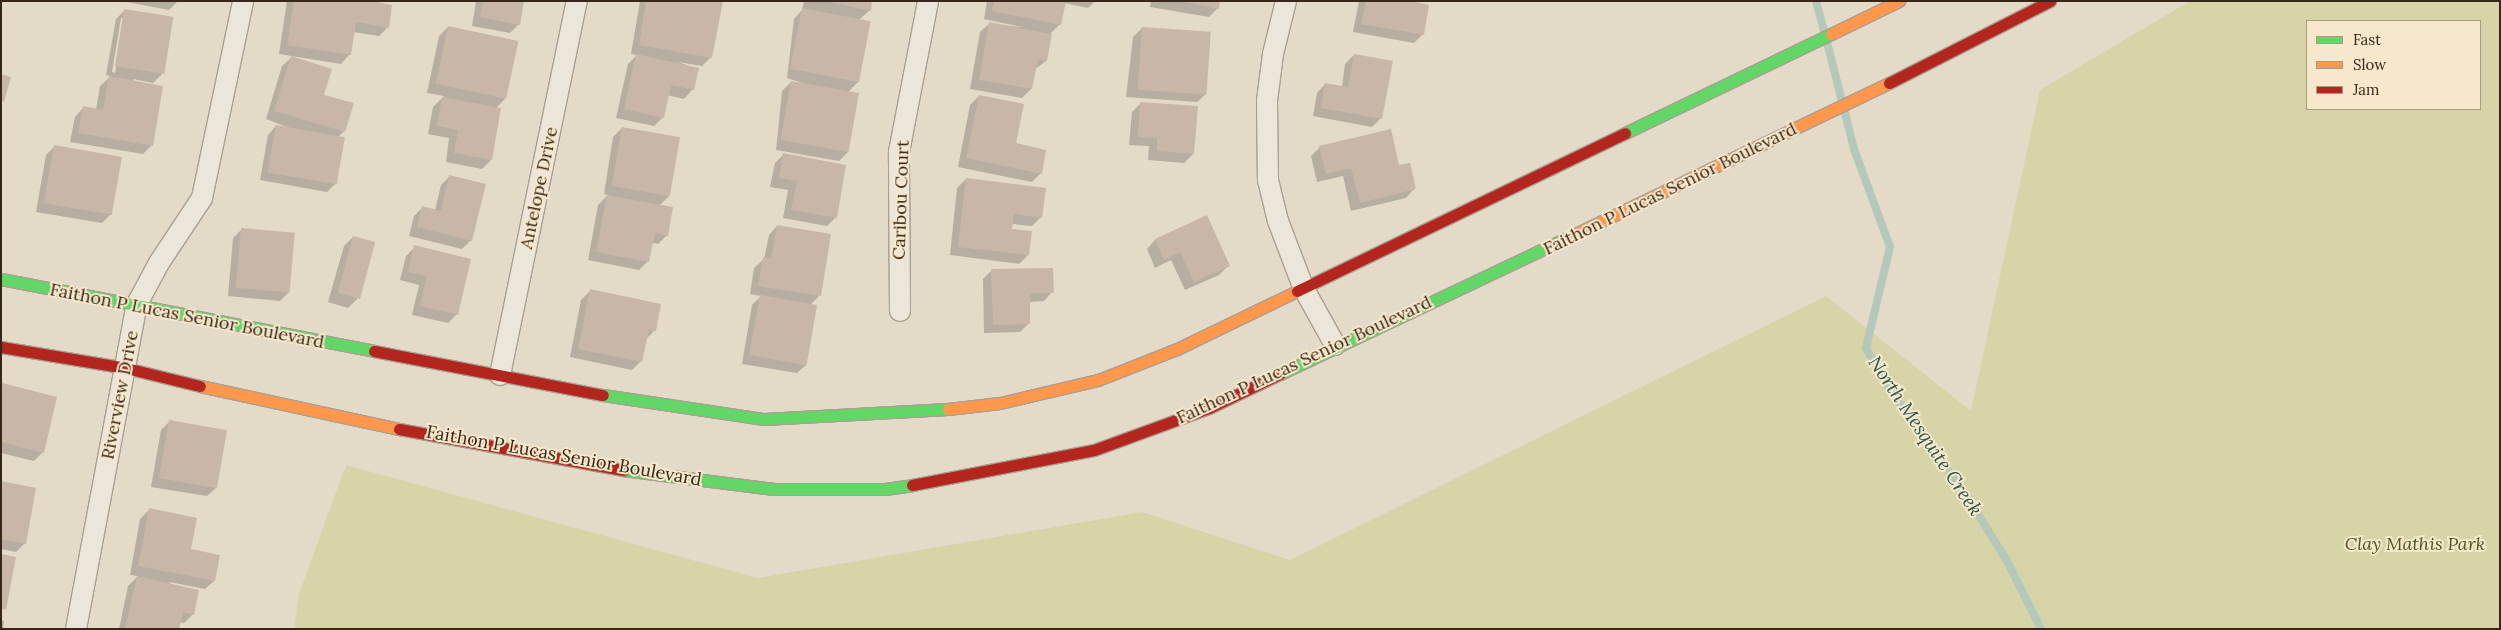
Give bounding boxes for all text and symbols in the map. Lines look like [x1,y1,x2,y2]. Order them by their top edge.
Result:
legend [2306,20,2481,110]
text: Fast [2353,30,2381,49]
text: Slow [2353,55,2386,74]
text: Jam [2353,80,2380,99]
street label: Faithon P Lucas Senior Boulevard [1540,118,1800,260]
street label: Antelope Drive [516,125,562,251]
street label: Caribou Court [888,140,914,260]
street label: Faithon P Lucas Senior Boulevard [48,279,326,353]
street label: Faithon P Lucas Senior Boulevard [1173,291,1435,429]
street label: Riverview Drive [97,329,143,461]
water label: North Mesquite Creek [1863,352,1987,520]
street label: Faithon P Lucas Senior Boulevard [425,421,703,491]
park label: Clay Mathis Park [2345,533,2485,555]

